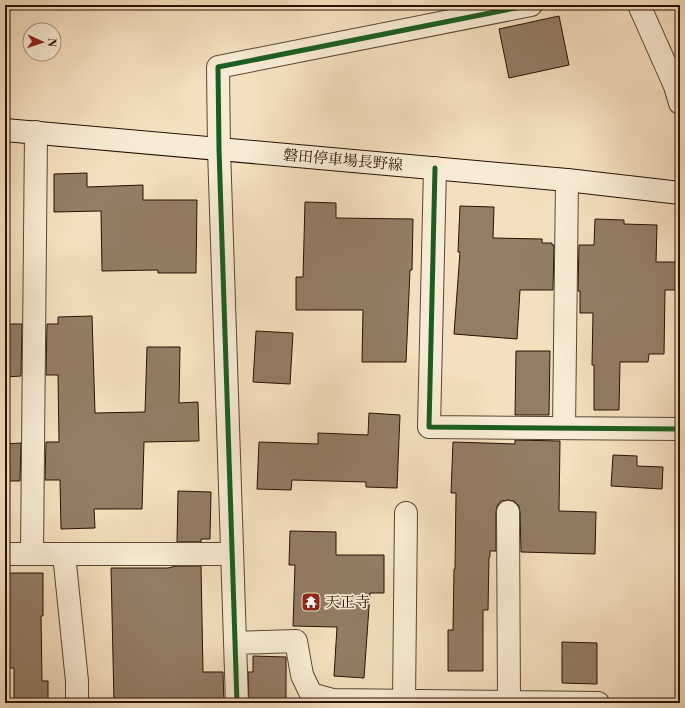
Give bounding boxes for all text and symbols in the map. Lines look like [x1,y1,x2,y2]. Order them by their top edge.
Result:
north arrow [22,22,62,62]
text: N [44,38,58,47]
street label: 磐田停車場長野線 [282,146,404,175]
temple icon: 天正寺 [300,591,322,613]
place label: 天正寺 [325,593,370,612]

